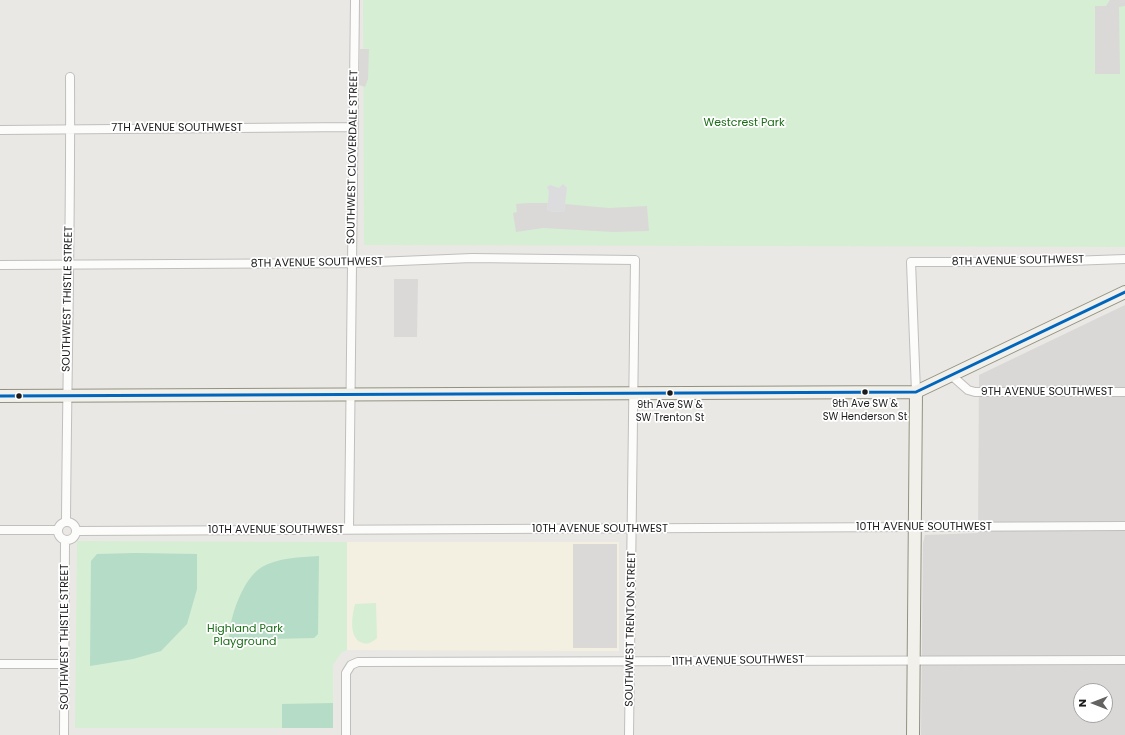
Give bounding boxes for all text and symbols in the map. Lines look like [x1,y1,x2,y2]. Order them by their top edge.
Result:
street label: SOUTHWEST CLOVERDALE STREET [345,70,361,244]
park label: Westcrest Park [703,116,785,130]
street label: 7TH AVENUE SOUTHWEST [111,121,243,135]
street label: SOUTHWEST THISTLE STREET [60,226,76,372]
street label: 8TH AVENUE SOUTHWEST [952,253,1084,269]
street label: 8TH AVENUE SOUTHWEST [251,255,383,271]
street label: 9TH AVENUE SOUTHWEST [981,385,1113,399]
marker: 9th Ave SW & SW Henderson St [860,387,870,397]
marker: 9th Ave SW & SW Trenton St [665,388,675,398]
unlabelled marker [14,391,24,401]
place label: 9th Ave SW & SW Henderson St [823,398,907,422]
place label: 9th Ave SW & SW Trenton St [636,399,704,422]
street label: 10TH AVENUE SOUTHWEST [856,520,992,534]
street label: 10TH AVENUE SOUTHWEST [532,522,668,536]
street label: 10TH AVENUE SOUTHWEST [208,523,344,537]
street label: SOUTHWEST TRENTON STREET [623,551,639,707]
street label: SOUTHWEST THISTLE STREET [58,564,72,710]
park label: Highland Park Playground [207,622,283,648]
street label: 11TH AVENUE SOUTHWEST [672,653,804,669]
north arrow [1073,683,1113,723]
text: N [1074,699,1090,707]

